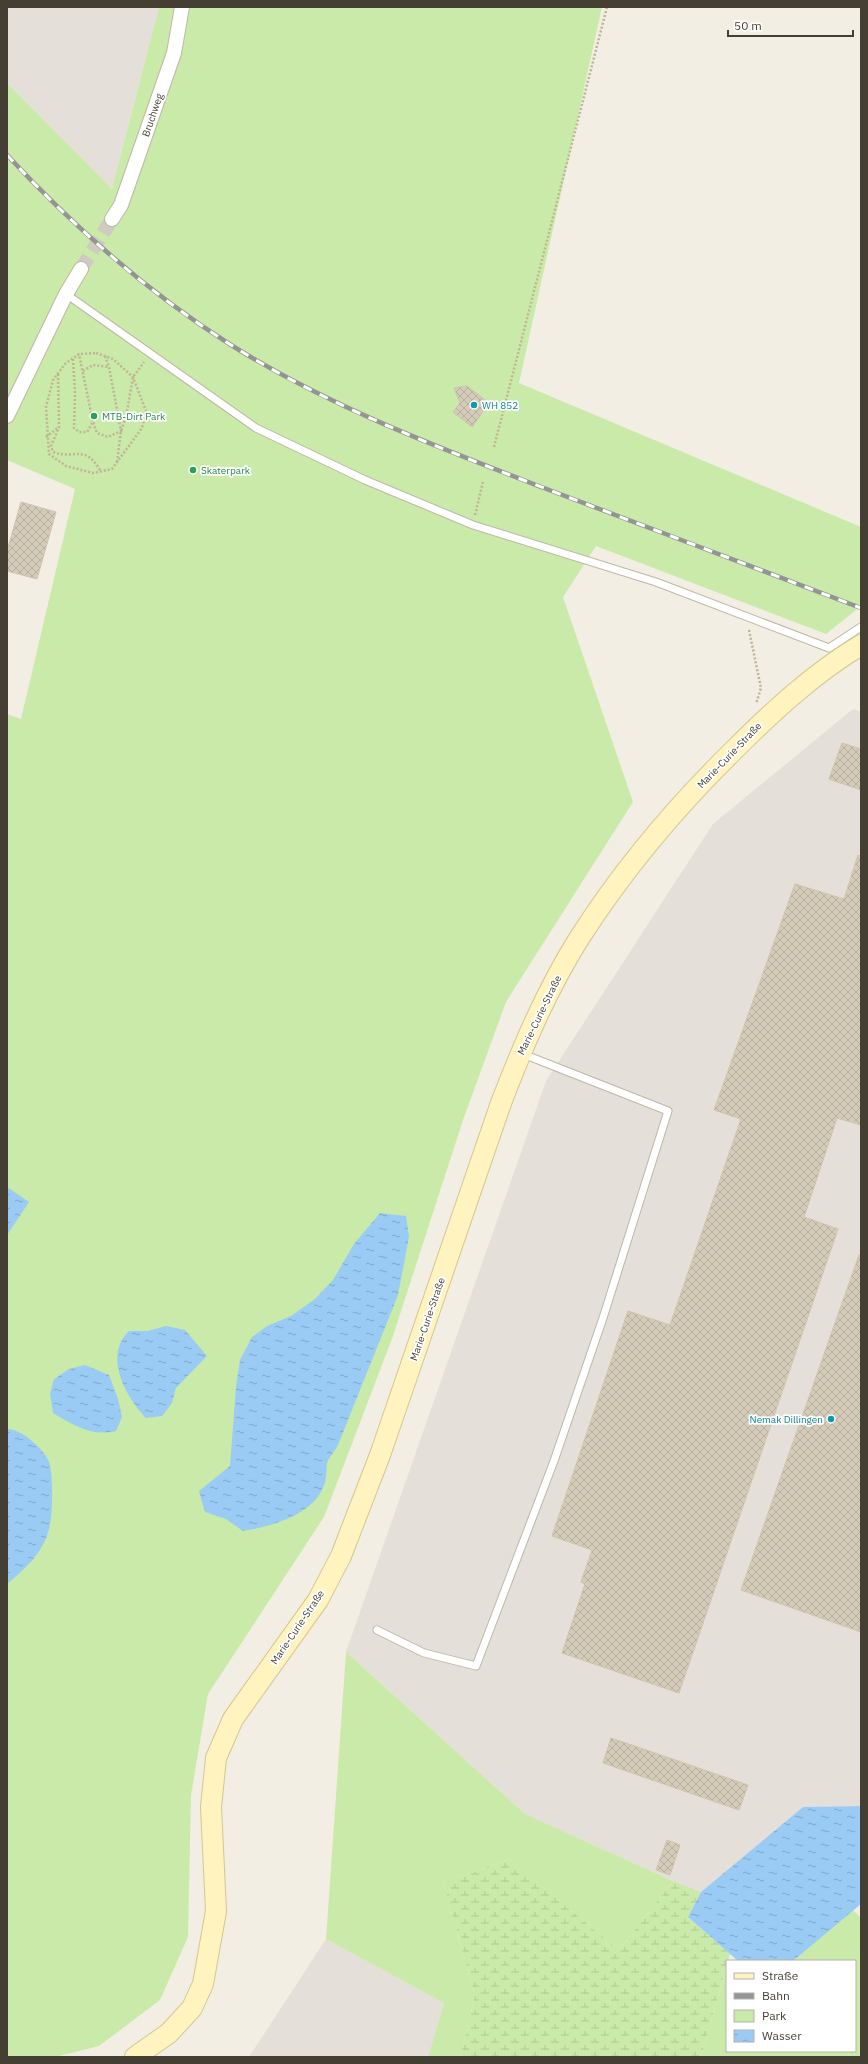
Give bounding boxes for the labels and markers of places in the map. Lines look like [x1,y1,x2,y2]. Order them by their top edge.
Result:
place label: WH 852 [482,399,518,412]
marker: WH 852 [469,400,479,410]
place label: MTB-Dirt Park [102,410,166,423]
marker: MTB-Dirt Park [89,411,99,421]
place label: Skaterpark [201,464,251,477]
marker: Skaterpark [188,465,198,475]
place label: Nemak Dillingen [750,1413,823,1426]
marker: Nemak Dillingen [826,1414,836,1424]

